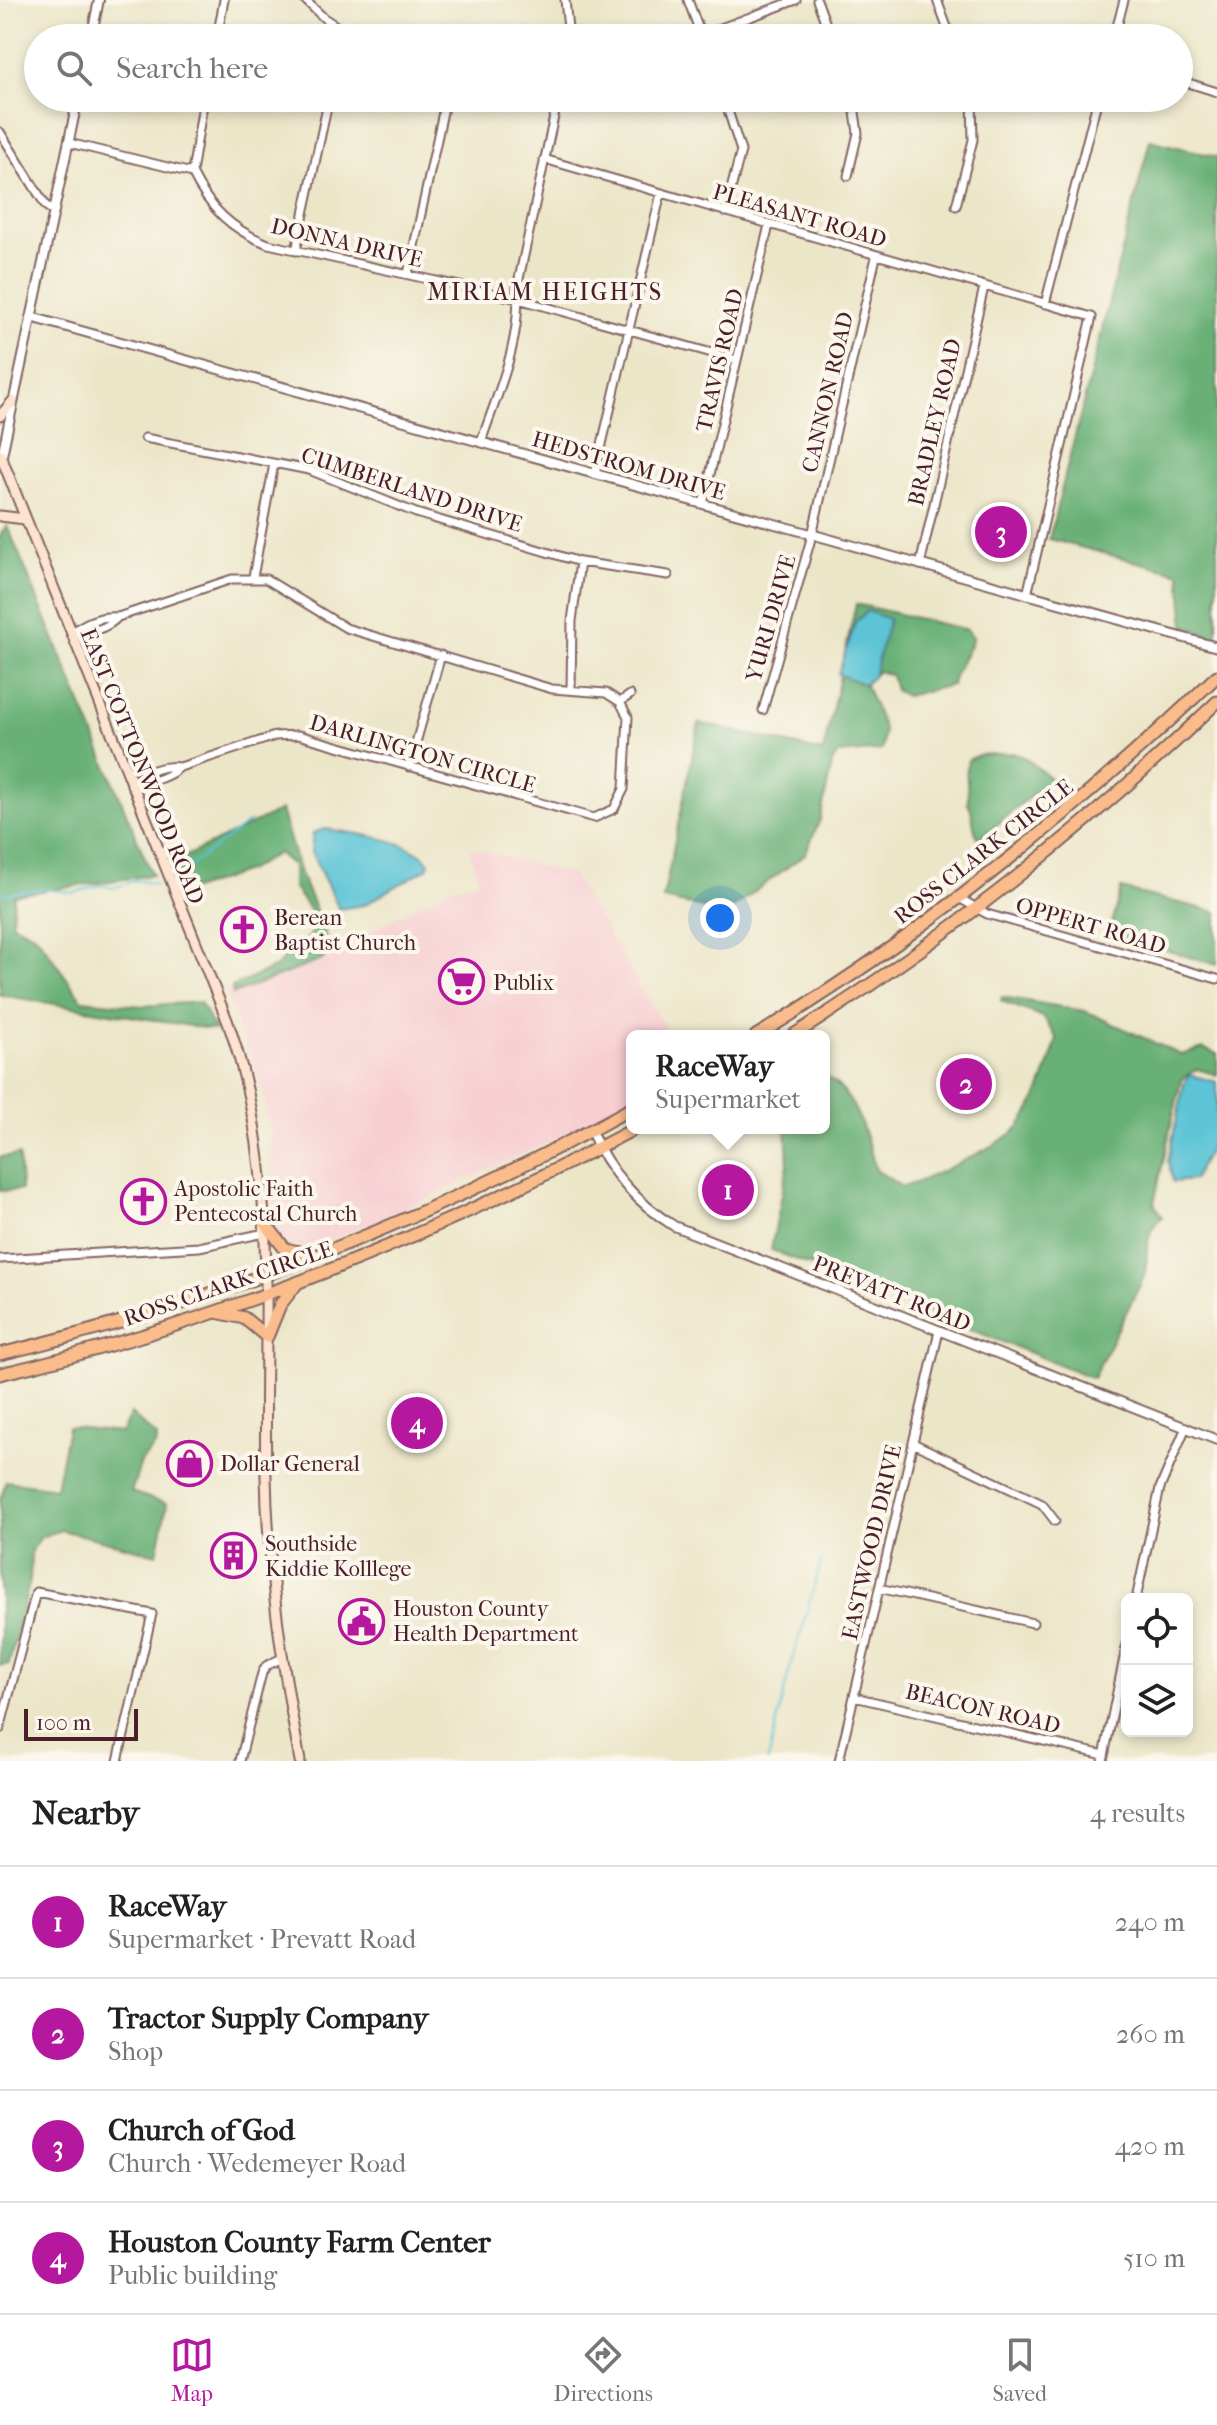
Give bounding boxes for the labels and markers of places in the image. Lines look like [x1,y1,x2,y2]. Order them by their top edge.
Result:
pin: 3 [975,502,1027,562]
place label: Berean Baptist Church [274,905,417,956]
church icon: Berean Baptist Church [219,906,267,954]
supermarket icon: Publix [438,958,486,1006]
place label: Publix [493,970,555,996]
pin: 2 [940,1054,992,1114]
pin: 1 [702,1160,754,1220]
place label: Apostolic Faith Pentecostal Church [173,1176,358,1227]
church icon: Apostolic Faith Pentecostal Church [119,1177,167,1225]
pin: 4 [391,1393,443,1453]
shop icon: Dollar General [165,1439,213,1487]
place label: Dollar General [220,1451,360,1477]
place label: Southside Kiddie Kolllege [265,1531,412,1582]
building icon: Southside Kiddie Kolllege [210,1532,258,1580]
place label: Houston County Health Department [393,1596,579,1647]
public building icon: Houston County Health Department [338,1597,386,1645]

